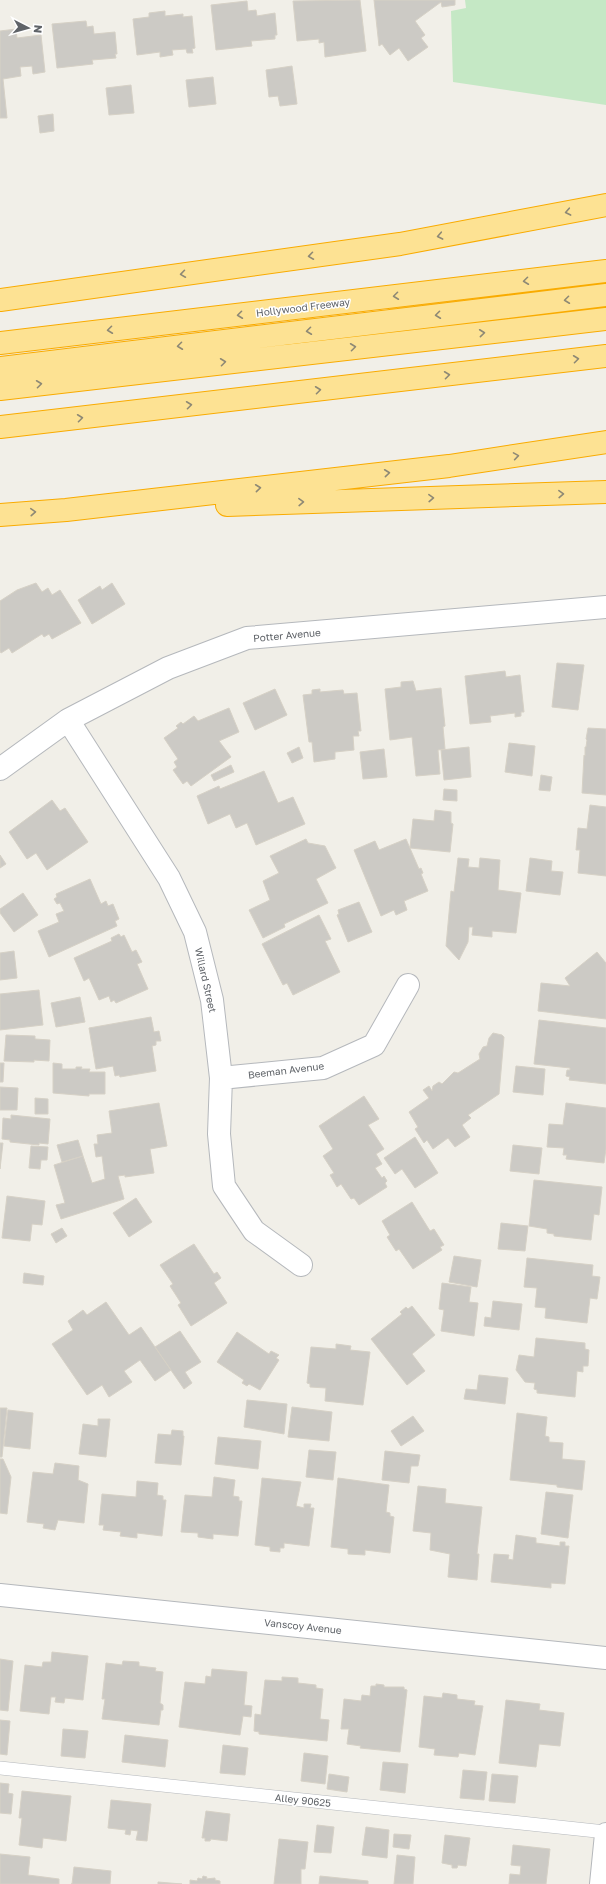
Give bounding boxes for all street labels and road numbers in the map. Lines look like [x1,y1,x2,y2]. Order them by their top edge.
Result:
street label: Hollywood Freeway [255,295,351,319]
street label: Potter Avenue [253,626,322,644]
street label: Willard Street [193,946,219,1014]
street label: Beeman Avenue [247,1059,325,1081]
street label: Vanscoy Avenue [264,1616,343,1636]
street label: Alley 90625 [274,1791,332,1809]

